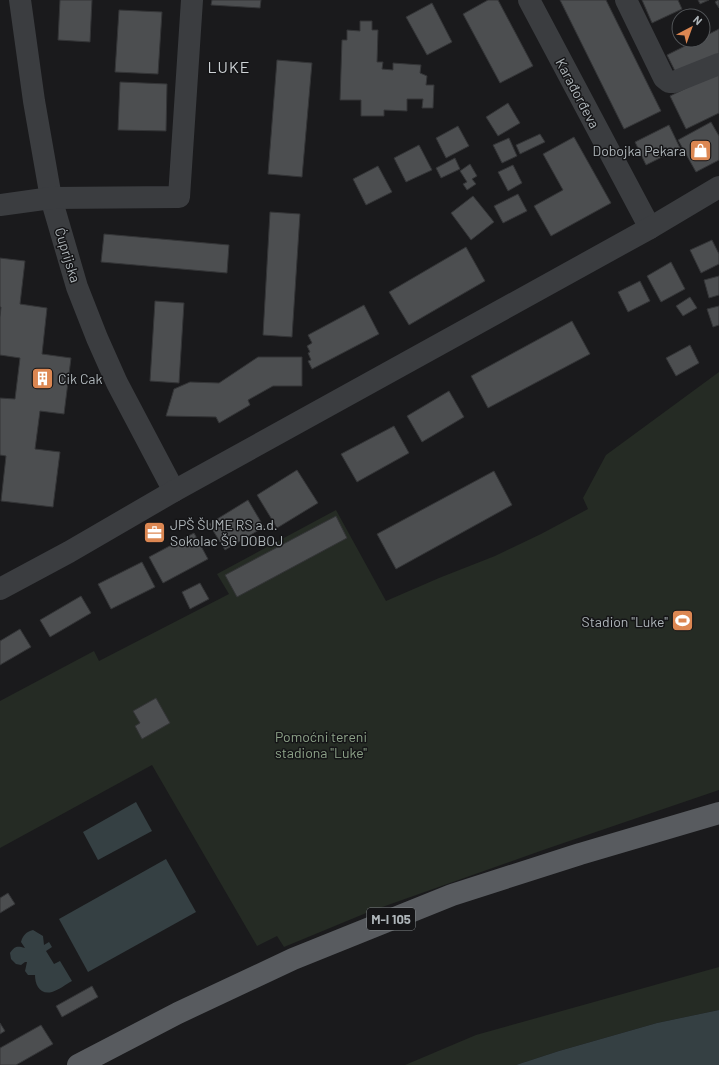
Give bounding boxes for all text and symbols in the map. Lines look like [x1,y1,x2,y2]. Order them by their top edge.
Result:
north arrow [671,8,711,48]
text: N [691,13,705,27]
street label: Karađorđeva [552,55,604,131]
district label: LUKE [208,57,250,76]
shop icon: Dobojka Pekara [688,137,714,163]
place label: Dobojka Pekara [593,142,686,159]
street label: Ćuprijska [52,225,84,285]
building icon: Cik Cak [30,365,56,391]
place label: Cik Cak [58,370,102,387]
place label: JPŠ ŠUME RS a.d. Sokolac ŠG DOBOJ [170,516,283,549]
office icon: JPŠ ŠUME RS a.d. Sokolac ŠG DOBOJ [142,519,168,545]
sports icon: Stadion "Luke" [670,608,696,634]
place label: Stadion "Luke" [582,613,668,630]
park label: Pomoćni tereni stadiona "Luke" [275,728,367,761]
road number: M-I 105 [367,908,415,930]

